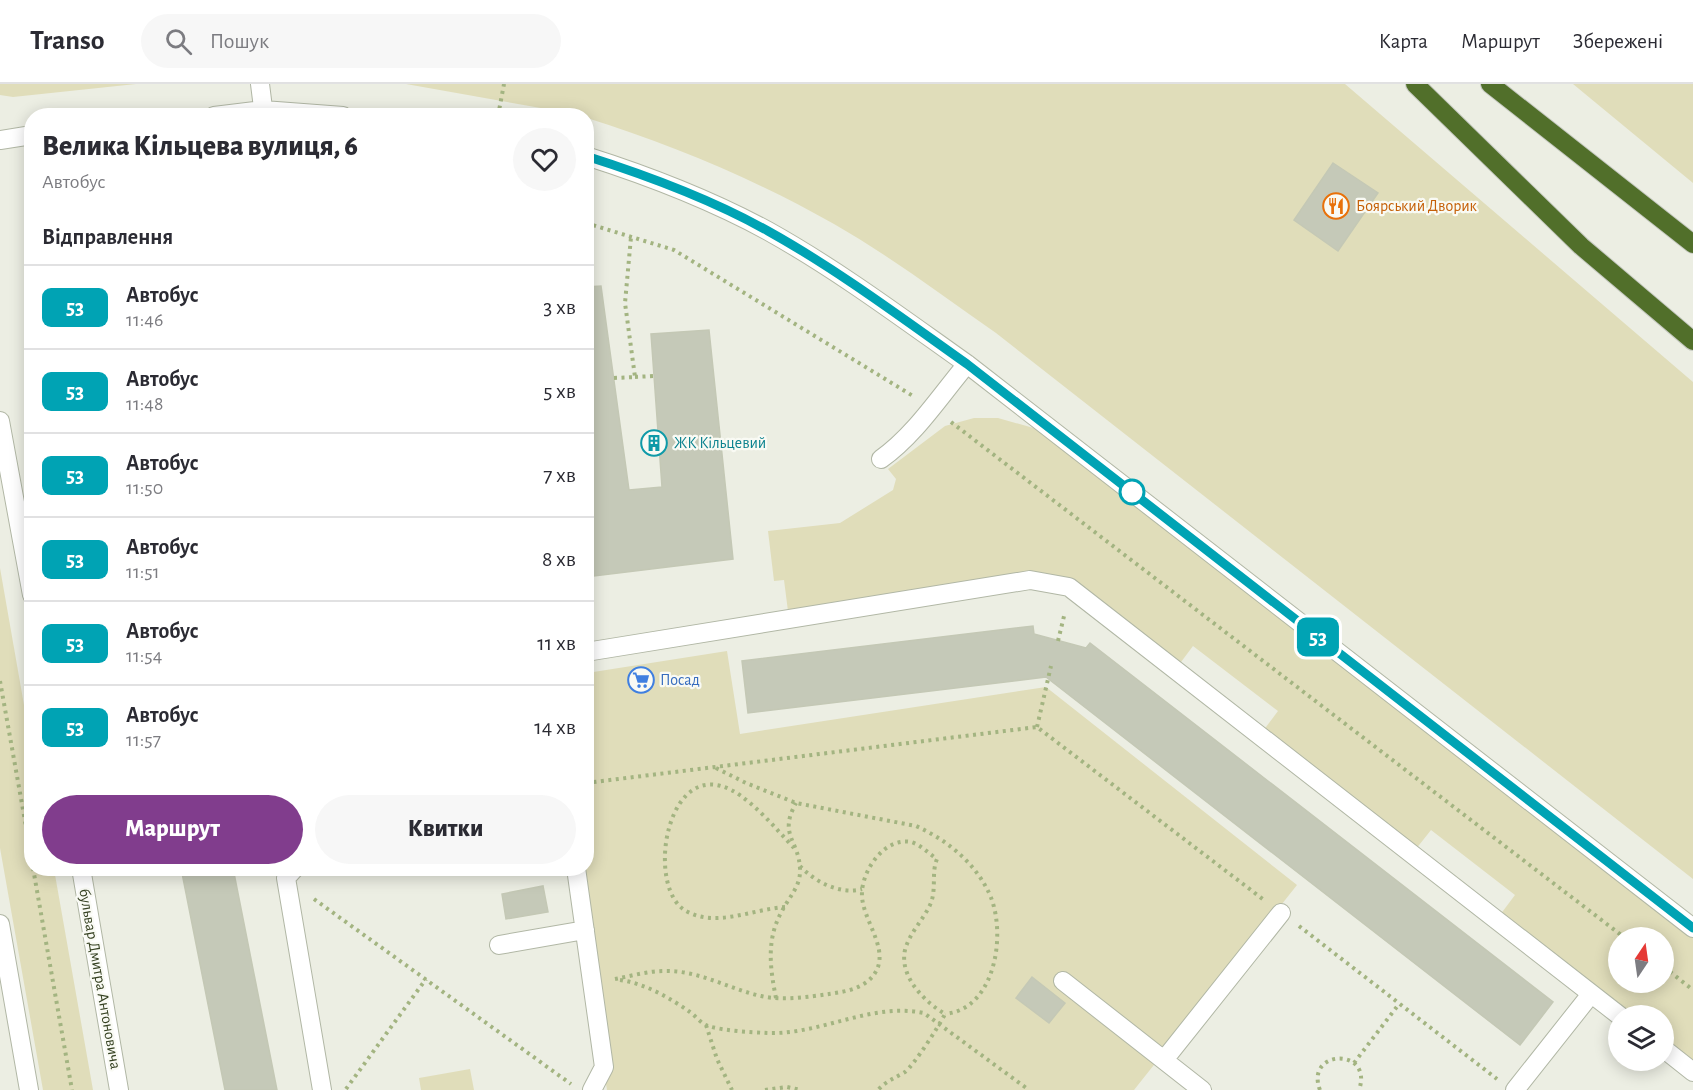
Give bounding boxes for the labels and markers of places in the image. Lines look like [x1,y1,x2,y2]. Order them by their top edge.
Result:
restaurant icon: Боярський Дворик [1321,191,1351,221]
place label: Боярський Дворик [1356,198,1477,214]
building icon: ЖК Кільцевий [639,428,669,458]
place label: ЖК Кільцевий [674,435,766,451]
unlabelled marker [1119,479,1145,505]
supermarket icon: Посад [626,665,656,695]
place label: Посад [660,672,700,688]

